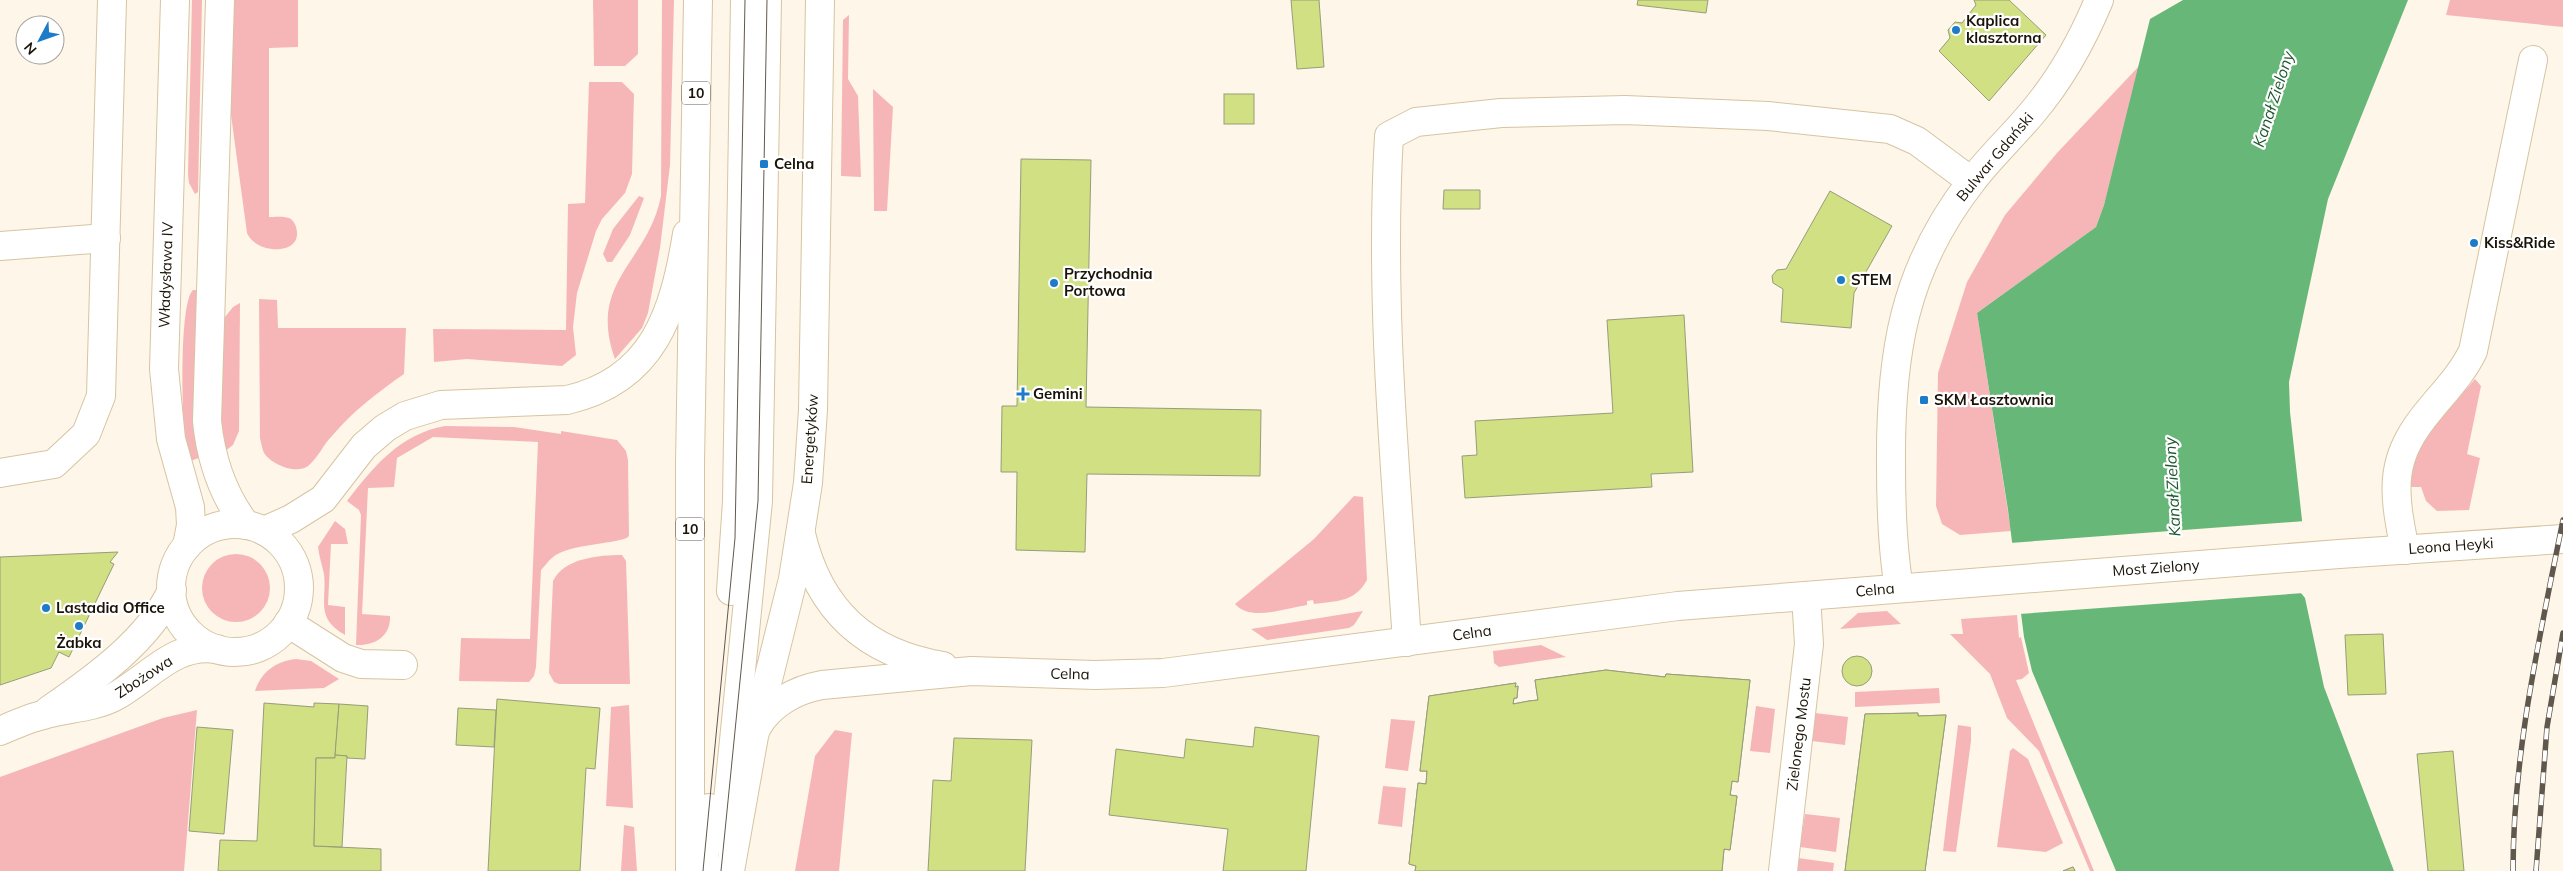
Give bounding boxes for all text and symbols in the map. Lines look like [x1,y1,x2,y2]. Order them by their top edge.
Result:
place label: Kaplica klasztorna [1966,11,2042,47]
north arrow [15,15,65,65]
marker: Kaplica klasztorna [1950,24,1962,36]
text: N [20,39,40,58]
water label: Kanał Zielony [2248,48,2298,149]
road number: 10 [682,82,710,105]
street label: Bulwar Gdański [1952,108,2037,205]
place label: Celna [774,154,814,173]
marker: Celna [758,158,770,170]
street label: Władysława IV [154,221,177,328]
place label: Kiss&Ride [2484,233,2555,252]
marker: Kiss&Ride [2468,237,2480,249]
place label: Przychodnia Portowa [1064,264,1153,300]
place label: STEM [1851,270,1892,289]
marker: STEM [1835,274,1847,286]
marker: Przychodnia Portowa [1048,277,1060,289]
place label: Gemini [1033,384,1083,403]
marker: Gemini [1017,388,1029,400]
place label: SKM Łasztownia [1934,390,2054,409]
street label: Energetyków [797,393,822,485]
marker: SKM Łasztownia [1918,394,1930,406]
water label: Kanał Zielony [2159,436,2185,537]
road number: 10 [676,518,704,540]
street label: Leona Heyki [2408,533,2494,558]
street label: Most Zielony [2112,555,2200,580]
street label: Celna [1855,578,1895,601]
place label: Lastadia Office [56,598,165,617]
marker: Lastadia Office [40,602,52,614]
marker: Żabka [73,620,85,632]
street label: Celna [1451,620,1493,645]
place label: Żabka [56,633,102,652]
street label: Zbożowa [112,651,176,702]
street label: Celna [1050,664,1090,683]
street label: Zielonego Mostu [1782,676,1815,792]

